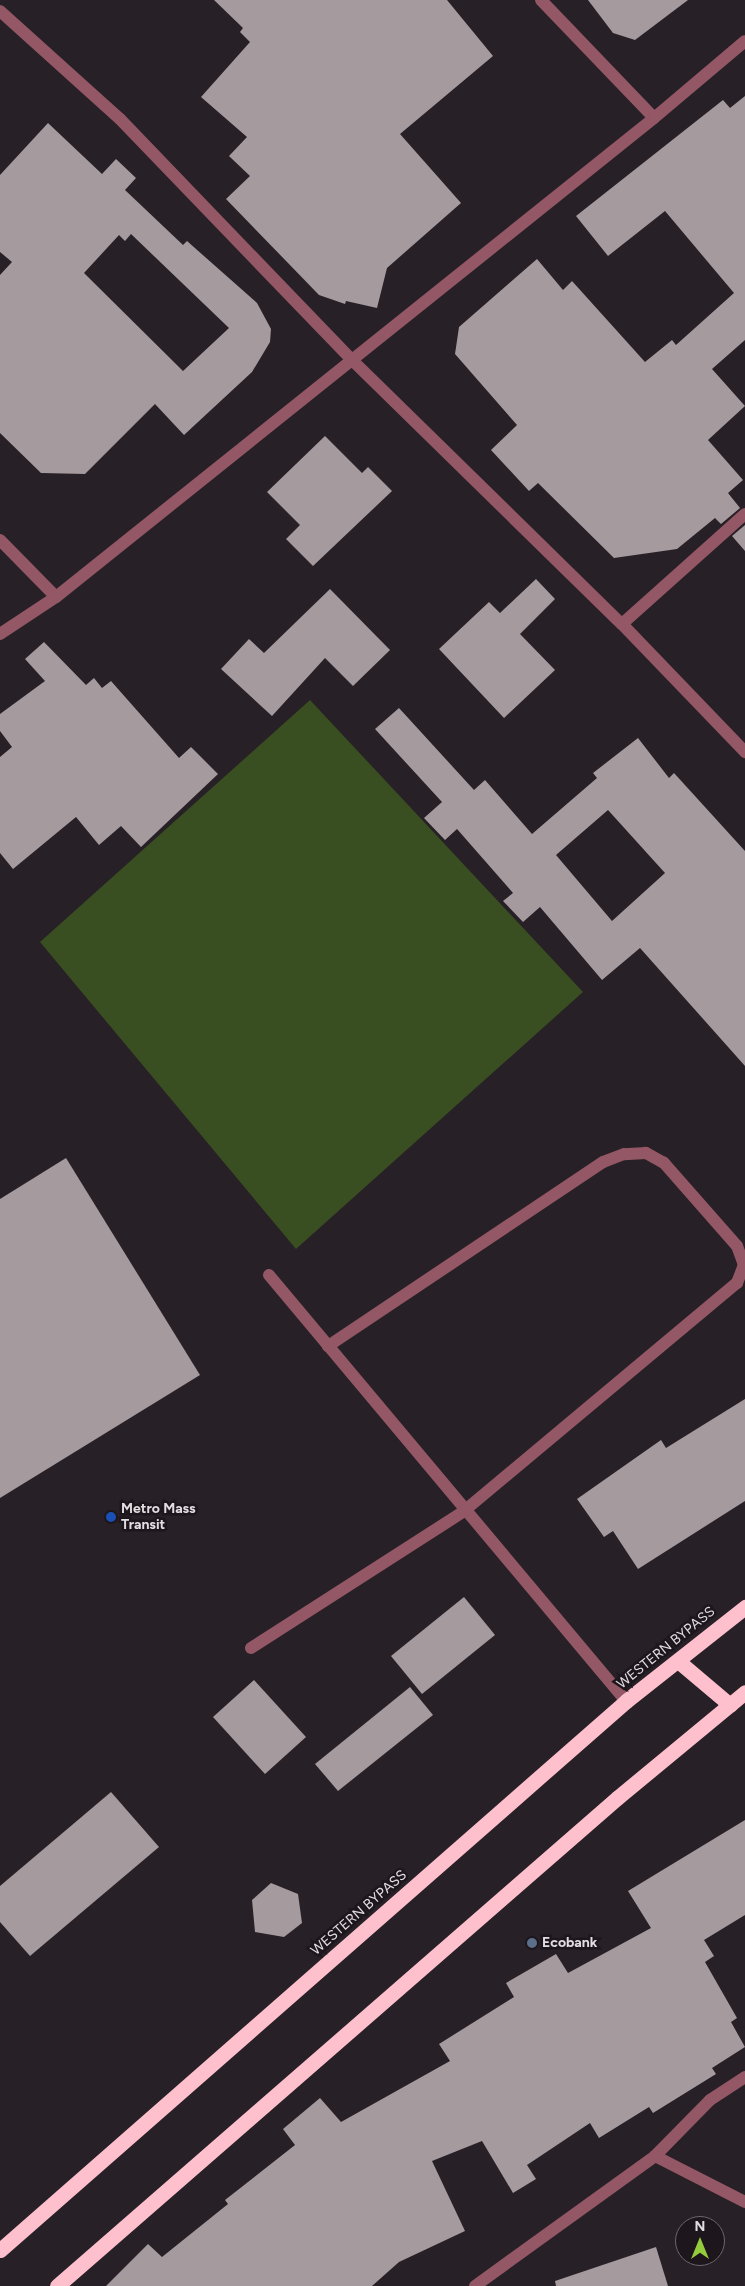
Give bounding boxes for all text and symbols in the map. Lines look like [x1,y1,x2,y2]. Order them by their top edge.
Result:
place label: Metro Mass Transit [121,1501,196,1534]
marker: Metro Mass Transit [105,1511,117,1523]
street label: WESTERN BYPASS [614,1603,718,1693]
street label: WESTERN BYPASS [308,1867,410,1959]
place label: Ecobank [542,1935,597,1951]
marker: Ecobank [526,1937,538,1949]
north arrow [675,2216,725,2266]
text: N [695,2218,705,2235]

